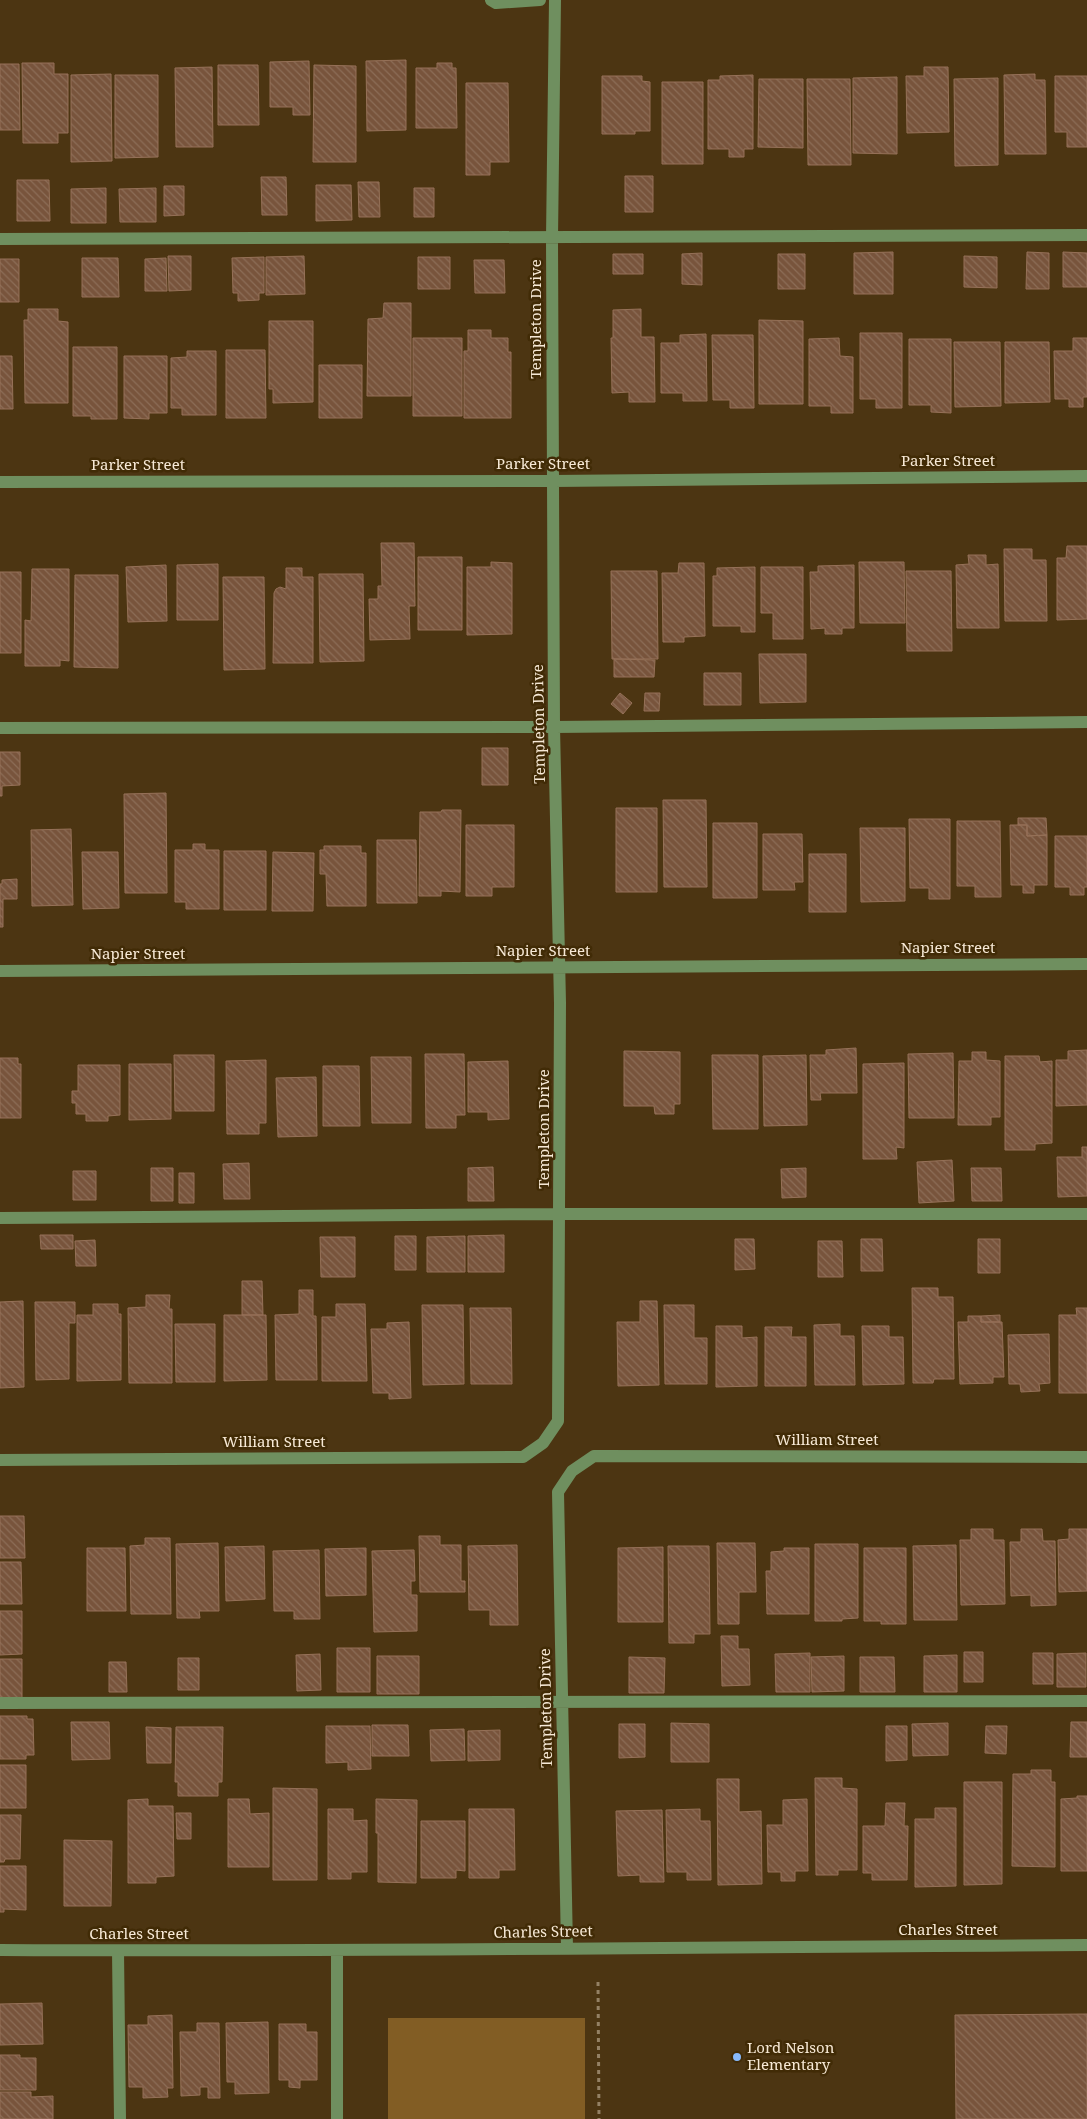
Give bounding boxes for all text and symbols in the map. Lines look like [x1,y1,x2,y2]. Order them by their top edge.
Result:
street label: Templeton Drive [525,259,545,379]
street label: Parker Street [901,450,995,470]
street label: Parker Street [496,453,590,473]
street label: Parker Street [91,454,185,474]
street label: Templeton Drive [527,664,549,784]
street label: Napier Street [901,937,995,957]
street label: Napier Street [496,940,590,960]
street label: Napier Street [91,943,185,963]
street label: Templeton Drive [533,1069,553,1189]
street label: William Street [776,1429,878,1449]
street label: William Street [223,1431,325,1451]
street label: Templeton Drive [534,1648,556,1768]
street label: Charles Street [898,1919,998,1939]
street label: Charles Street [493,1920,593,1942]
street label: Charles Street [89,1923,189,1943]
place label: Lord Nelson Elementary [747,2037,835,2074]
marker: Lord Nelson Elementary [731,2051,743,2063]

